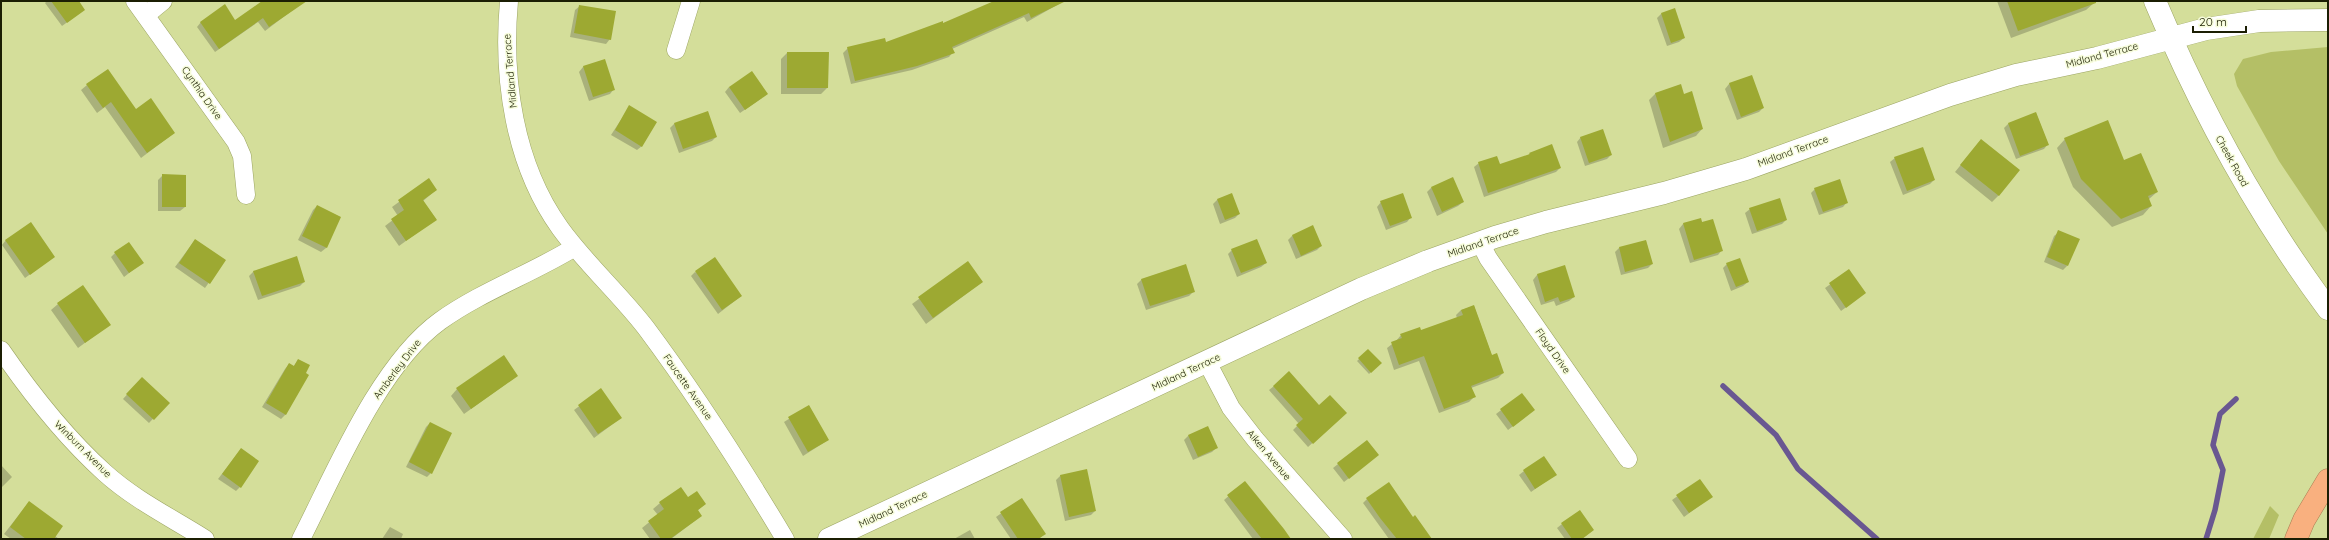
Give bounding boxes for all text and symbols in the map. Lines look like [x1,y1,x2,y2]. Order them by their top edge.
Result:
scale bar [2193,8,2246,34]
text: 20 m [2199,14,2227,29]
street label: Midland Terrace [500,33,520,109]
street label: Midland Terrace [2064,39,2140,71]
street label: Cynthia Drive [179,64,225,122]
street label: Midland Terrace [1756,132,1830,170]
street label: Cheek Road [2213,133,2251,189]
street label: Midland Terrace [1446,224,1521,260]
street label: Floyd Drive [1533,326,1574,376]
street label: Amberley Drive [370,336,424,401]
street label: Midland Terrace [1150,350,1223,394]
street label: Faucette Avenue [661,352,716,423]
street label: Winburn Avenue [52,418,115,481]
street label: Aiken Avenue [1244,427,1294,483]
street label: Midland Terrace [857,487,930,531]

